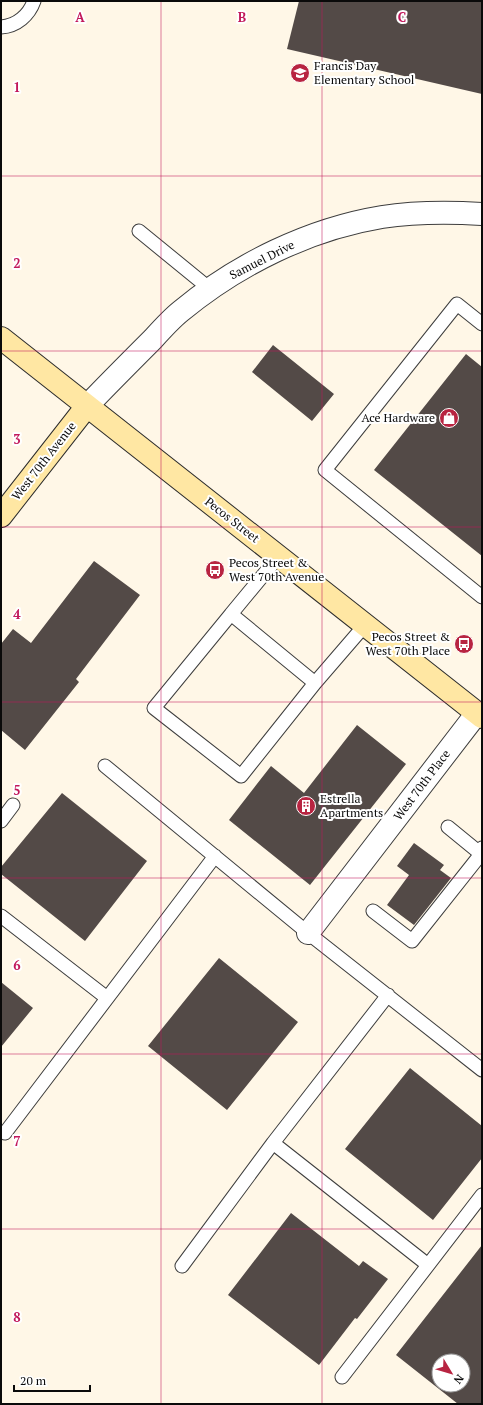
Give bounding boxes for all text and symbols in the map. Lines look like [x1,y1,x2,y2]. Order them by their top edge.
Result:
text: A [75,8,85,26]
text: B [238,8,246,26]
text: C [398,8,406,26]
place label: Francis Day Elementary School [314,58,415,87]
school or university icon: Francis Day Elementary School [289,62,311,84]
text: 1 [13,78,21,96]
street label: Samuel Drive [227,237,297,282]
text: 2 [13,254,21,272]
shop icon: Ace Hardware [438,407,460,429]
place label: Ace Hardware [361,410,435,425]
street label: West 70th Avenue [8,419,79,503]
text: 3 [13,430,21,448]
street label: Pecos Street [202,494,263,546]
place label: Pecos Street & West 70th Avenue [229,555,324,584]
bus stop icon: Pecos Street & West 70th Avenue [204,559,226,581]
text: 4 [13,605,21,623]
place label: Pecos Street & West 70th Place [366,629,451,658]
bus stop icon: Pecos Street & West 70th Place [453,633,475,655]
street label: West 70th Place [390,746,453,823]
text: 5 [13,781,21,799]
place label: Estrella Apartments [320,791,383,820]
building icon: Estrella Apartments [295,795,317,817]
text: 6 [13,956,21,974]
text: 7 [13,1132,21,1150]
text: 8 [13,1308,21,1326]
north arrow [431,1353,471,1393]
scale bar [14,1367,90,1393]
text: N [450,1372,467,1387]
text: 20 m [20,1373,47,1388]

